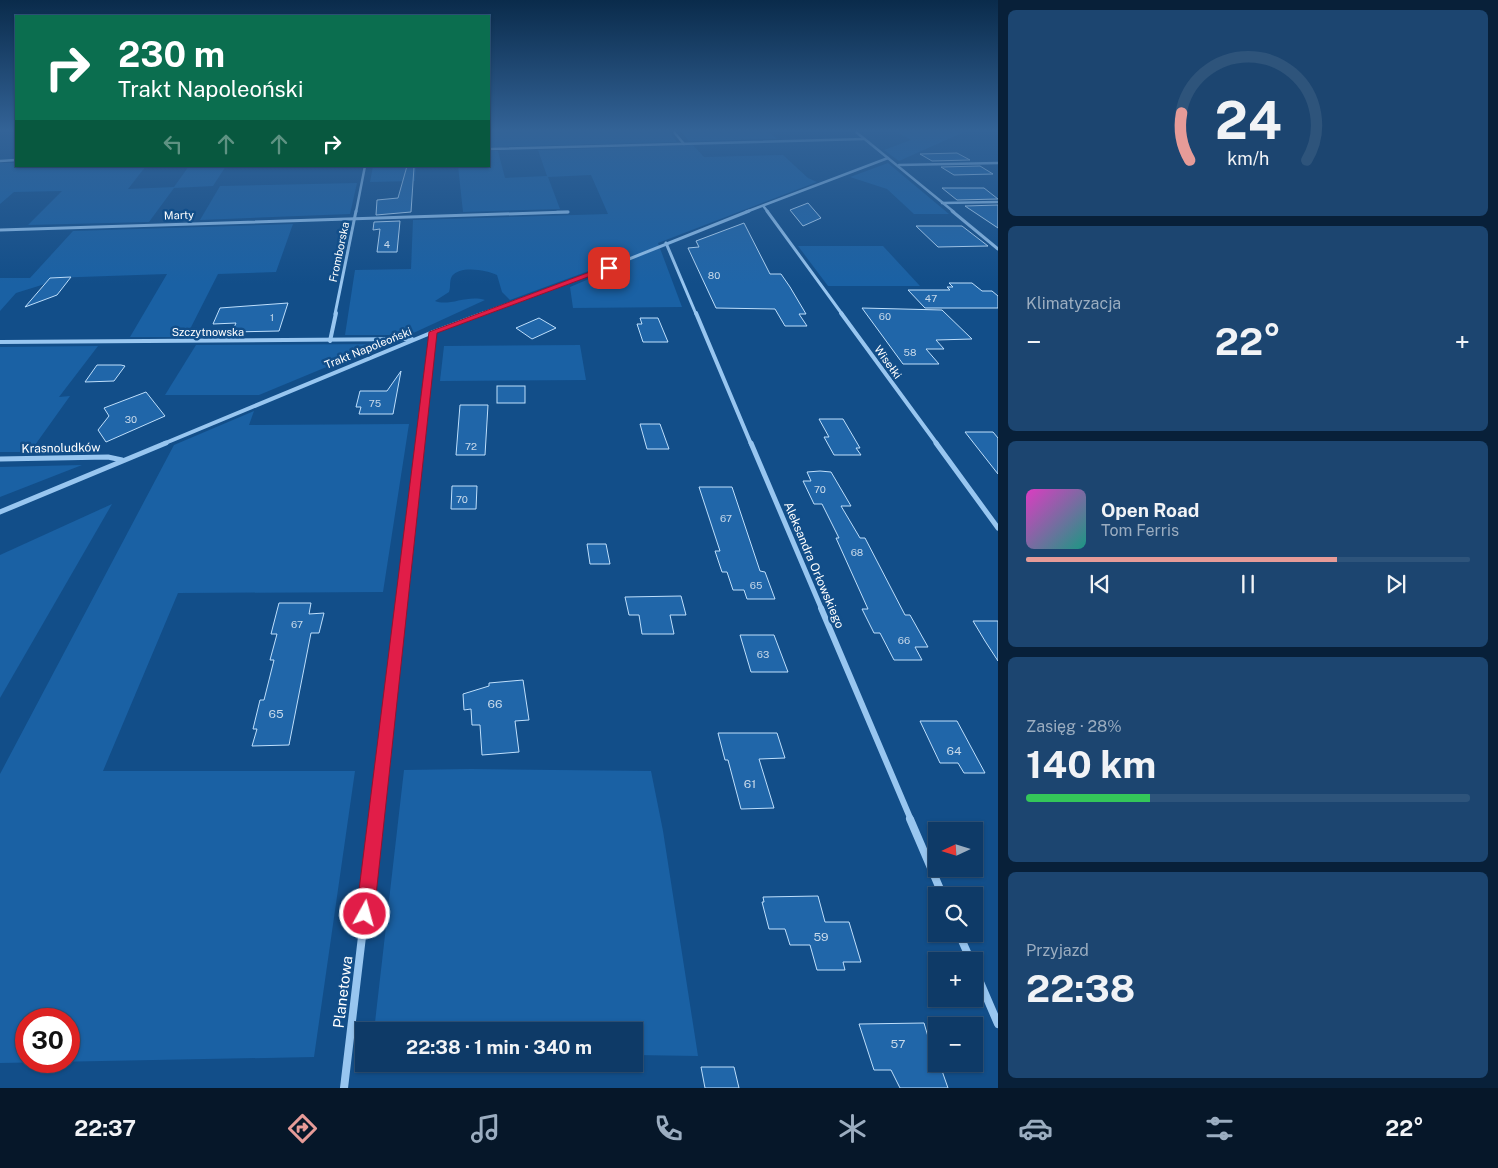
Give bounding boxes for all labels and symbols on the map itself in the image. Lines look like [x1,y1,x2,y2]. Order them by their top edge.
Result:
street label: Marty [164,208,194,222]
street label: Fromborska [327,221,351,283]
house number: 4 [384,238,390,250]
pin [588,247,630,289]
house number: 80 [708,269,720,281]
house number: 47 [925,292,937,304]
house number: 60 [879,310,891,322]
house number: 1 [270,311,274,323]
street label: Trakt Napoleoński [323,325,413,371]
street label: Szczytnowska [172,326,244,338]
street label: Wisełki [872,343,904,381]
house number: 58 [904,346,916,358]
house number: 75 [369,397,381,409]
house number: 30 [125,413,137,425]
street label: Krasnoludków [21,440,101,456]
house number: 72 [465,440,477,452]
house number: 70 [814,483,826,495]
house number: 70 [456,493,468,505]
street label: Aleksandra Orłowskiego [781,500,847,631]
house number: 67 [720,512,732,524]
house number: 68 [851,546,863,558]
house number: 65 [750,579,762,591]
house number: 67 [291,618,303,630]
house number: 66 [898,634,910,646]
house number: 63 [757,648,769,660]
house number: 66 [488,697,502,711]
house number: 65 [268,707,284,721]
house number: 64 [947,744,962,758]
house number: 61 [744,777,756,791]
north arrow [928,822,982,878]
position arrow [338,887,390,939]
house number: 59 [813,930,829,944]
street label: Planetowa [330,955,355,1029]
speed limit sign: 30 [15,1008,80,1073]
house number: 57 [891,1037,905,1051]

